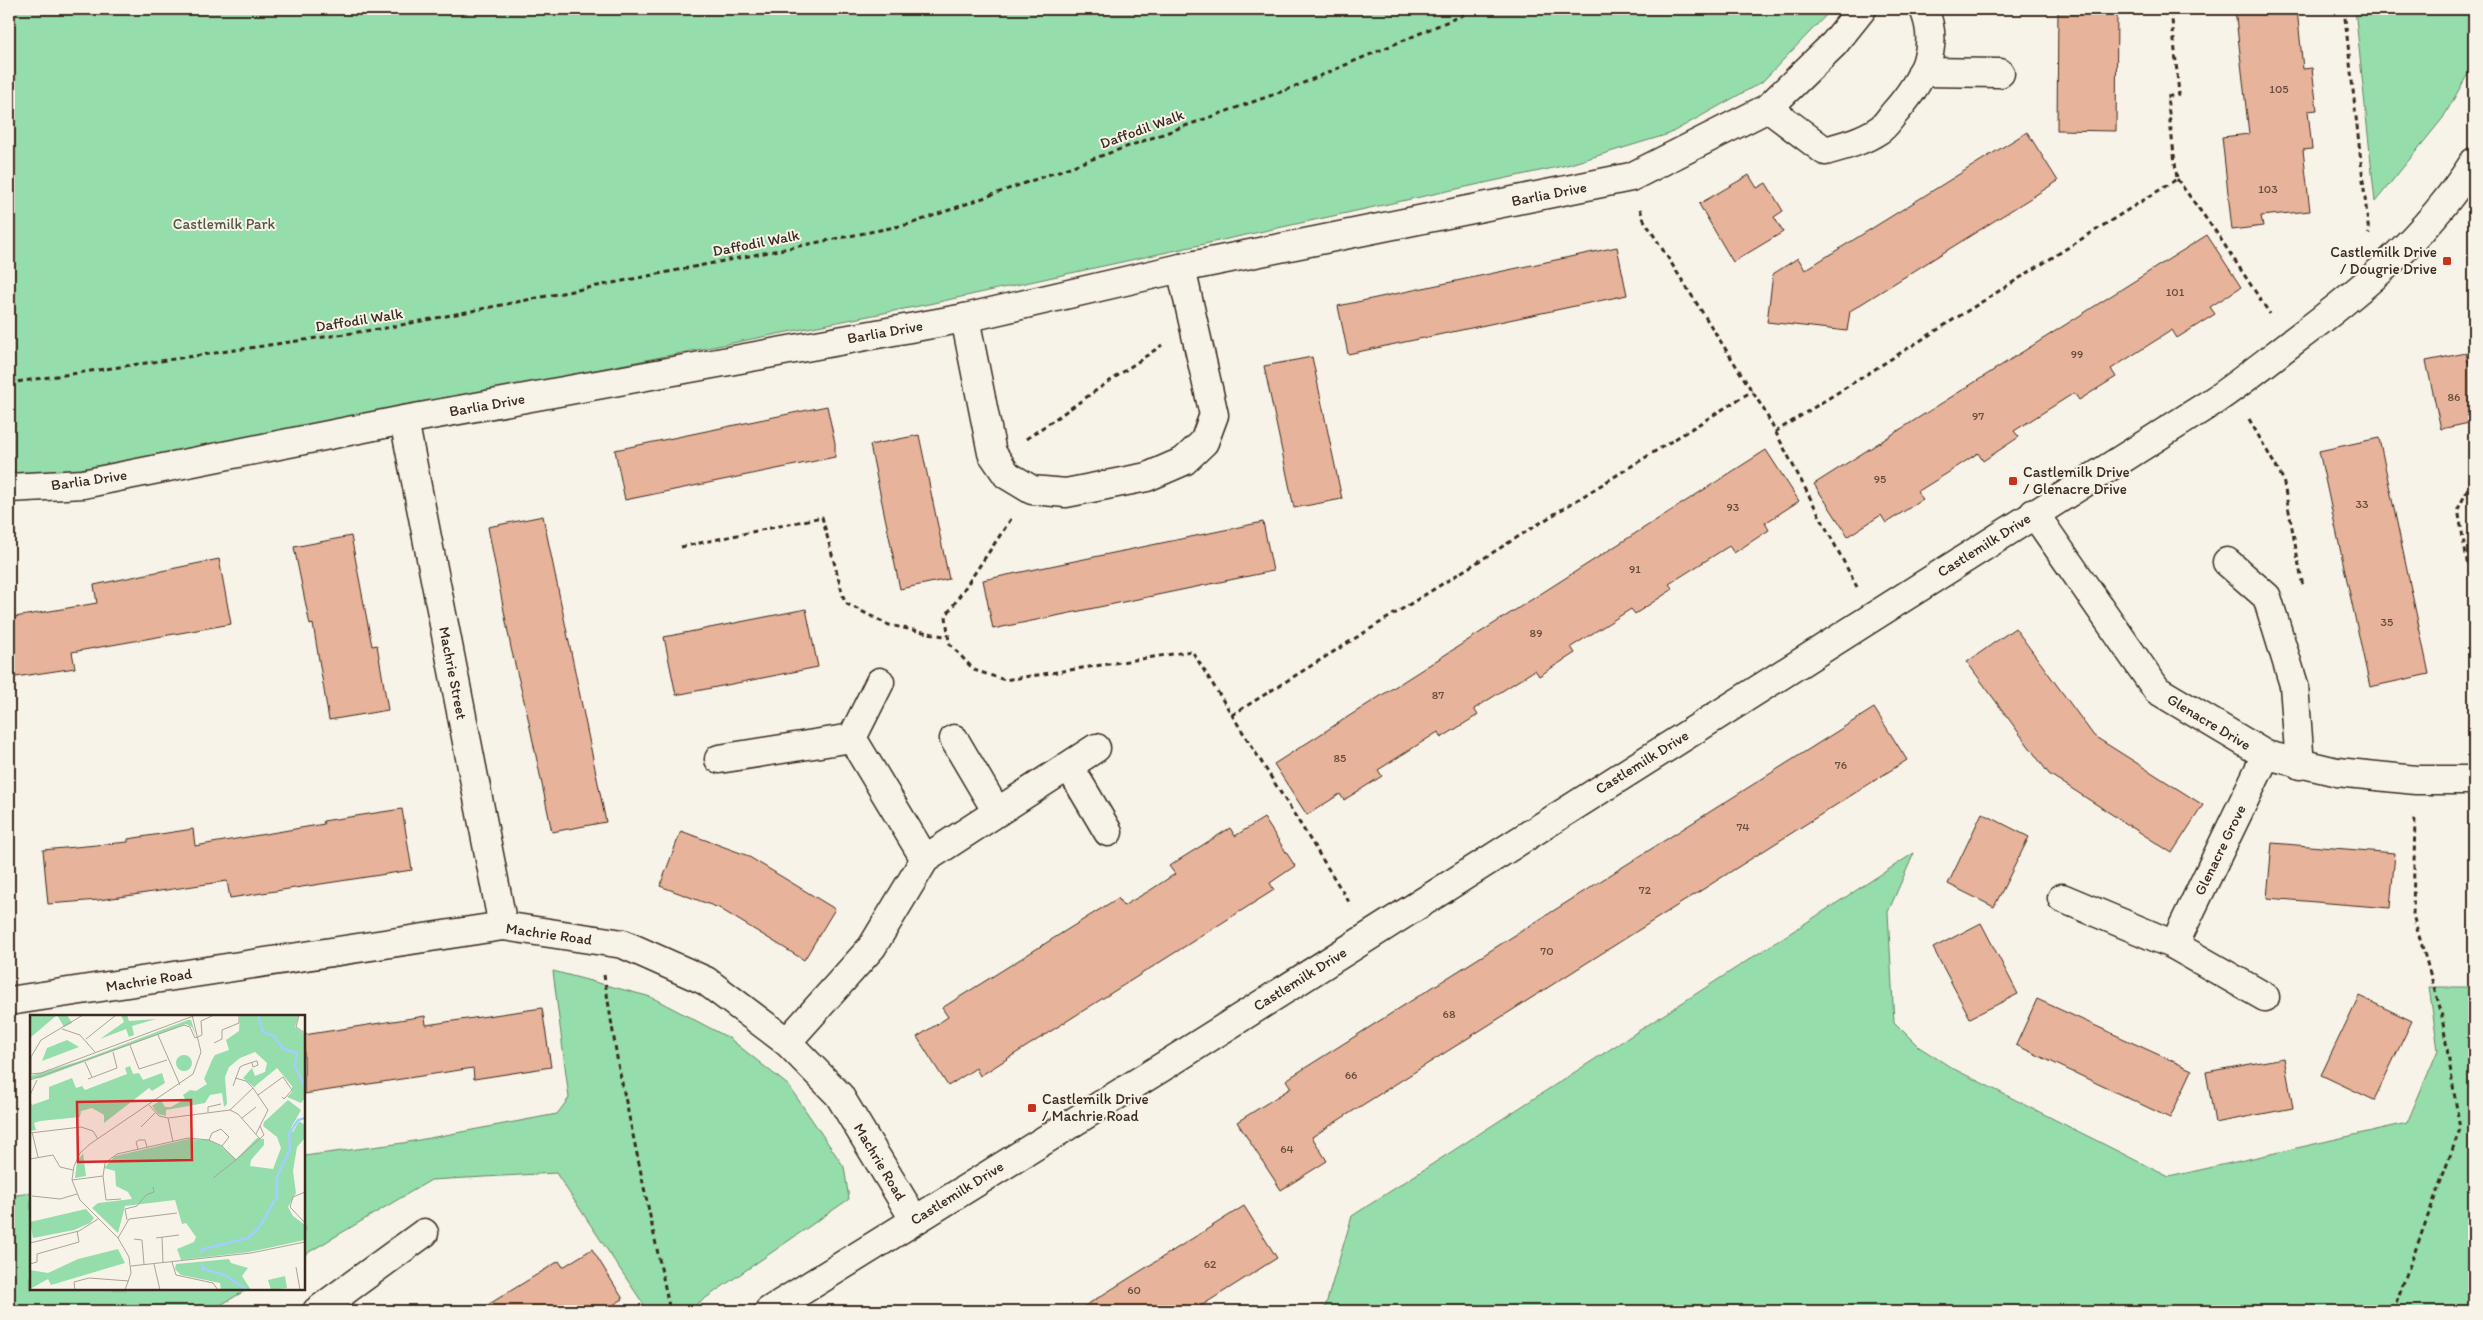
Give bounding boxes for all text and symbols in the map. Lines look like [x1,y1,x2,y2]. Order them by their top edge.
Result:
house number: 105 [2269,82,2289,96]
street label: Daffodil Walk [1098,105,1187,153]
street label: Barlia Drive [1510,178,1588,210]
house number: 103 [2258,182,2278,196]
park label: Castlemilk Park [173,215,276,233]
street label: Daffodil Walk [711,226,801,260]
place label: Castlemilk Drive / Dougrie Drive [2330,243,2437,278]
marker: Castlemilk Drive / Dougrie Drive [2441,255,2453,267]
house number: 101 [2166,285,2185,299]
street label: Daffodil Walk [314,304,404,336]
street label: Barlia Drive [846,316,924,348]
house number: 99 [2071,347,2083,361]
street label: Barlia Drive [448,389,526,421]
house number: 86 [2448,390,2460,404]
house number: 97 [1972,409,1984,423]
place label: Castlemilk Drive / Glenacre Drive [2023,463,2130,498]
street label: Barlia Drive [50,466,128,494]
house number: 95 [1874,472,1886,486]
marker: Castlemilk Drive / Glenacre Drive [2007,475,2019,487]
house number: 33 [2355,497,2369,511]
house number: 93 [1727,500,1740,514]
street label: Castlemilk Drive [1934,509,2034,581]
house number: 91 [1629,562,1641,576]
house number: 35 [2381,615,2393,629]
street label: Machrie Street [435,625,471,721]
house number: 89 [1530,626,1542,640]
house number: 87 [1432,688,1444,702]
street label: Glenacre Drive [2164,690,2254,754]
street label: Castlemilk Drive [1592,726,1692,798]
house number: 85 [1334,751,1346,765]
house number: 76 [1835,758,1847,772]
street label: Glenacre Grove [2190,802,2250,898]
house number: 74 [1736,820,1750,834]
house number: 72 [1639,883,1652,897]
street label: Machrie Road [505,919,594,949]
street label: Castlemilk Drive [1250,943,1350,1015]
house number: 70 [1540,944,1554,958]
street label: Machrie Road [105,964,194,996]
house number: 68 [1443,1007,1456,1021]
inset map [30,1015,305,1290]
house number: 66 [1345,1068,1357,1082]
place label: Castlemilk Drive / Machrie Road [1042,1090,1149,1125]
marker: Castlemilk Drive / Machrie Road [1026,1102,1038,1114]
street label: Machrie Road [850,1120,910,1205]
house number: 64 [1280,1142,1294,1156]
street label: Castlemilk Drive [907,1157,1007,1229]
house number: 62 [1204,1257,1217,1271]
house number: 60 [1127,1283,1141,1297]

